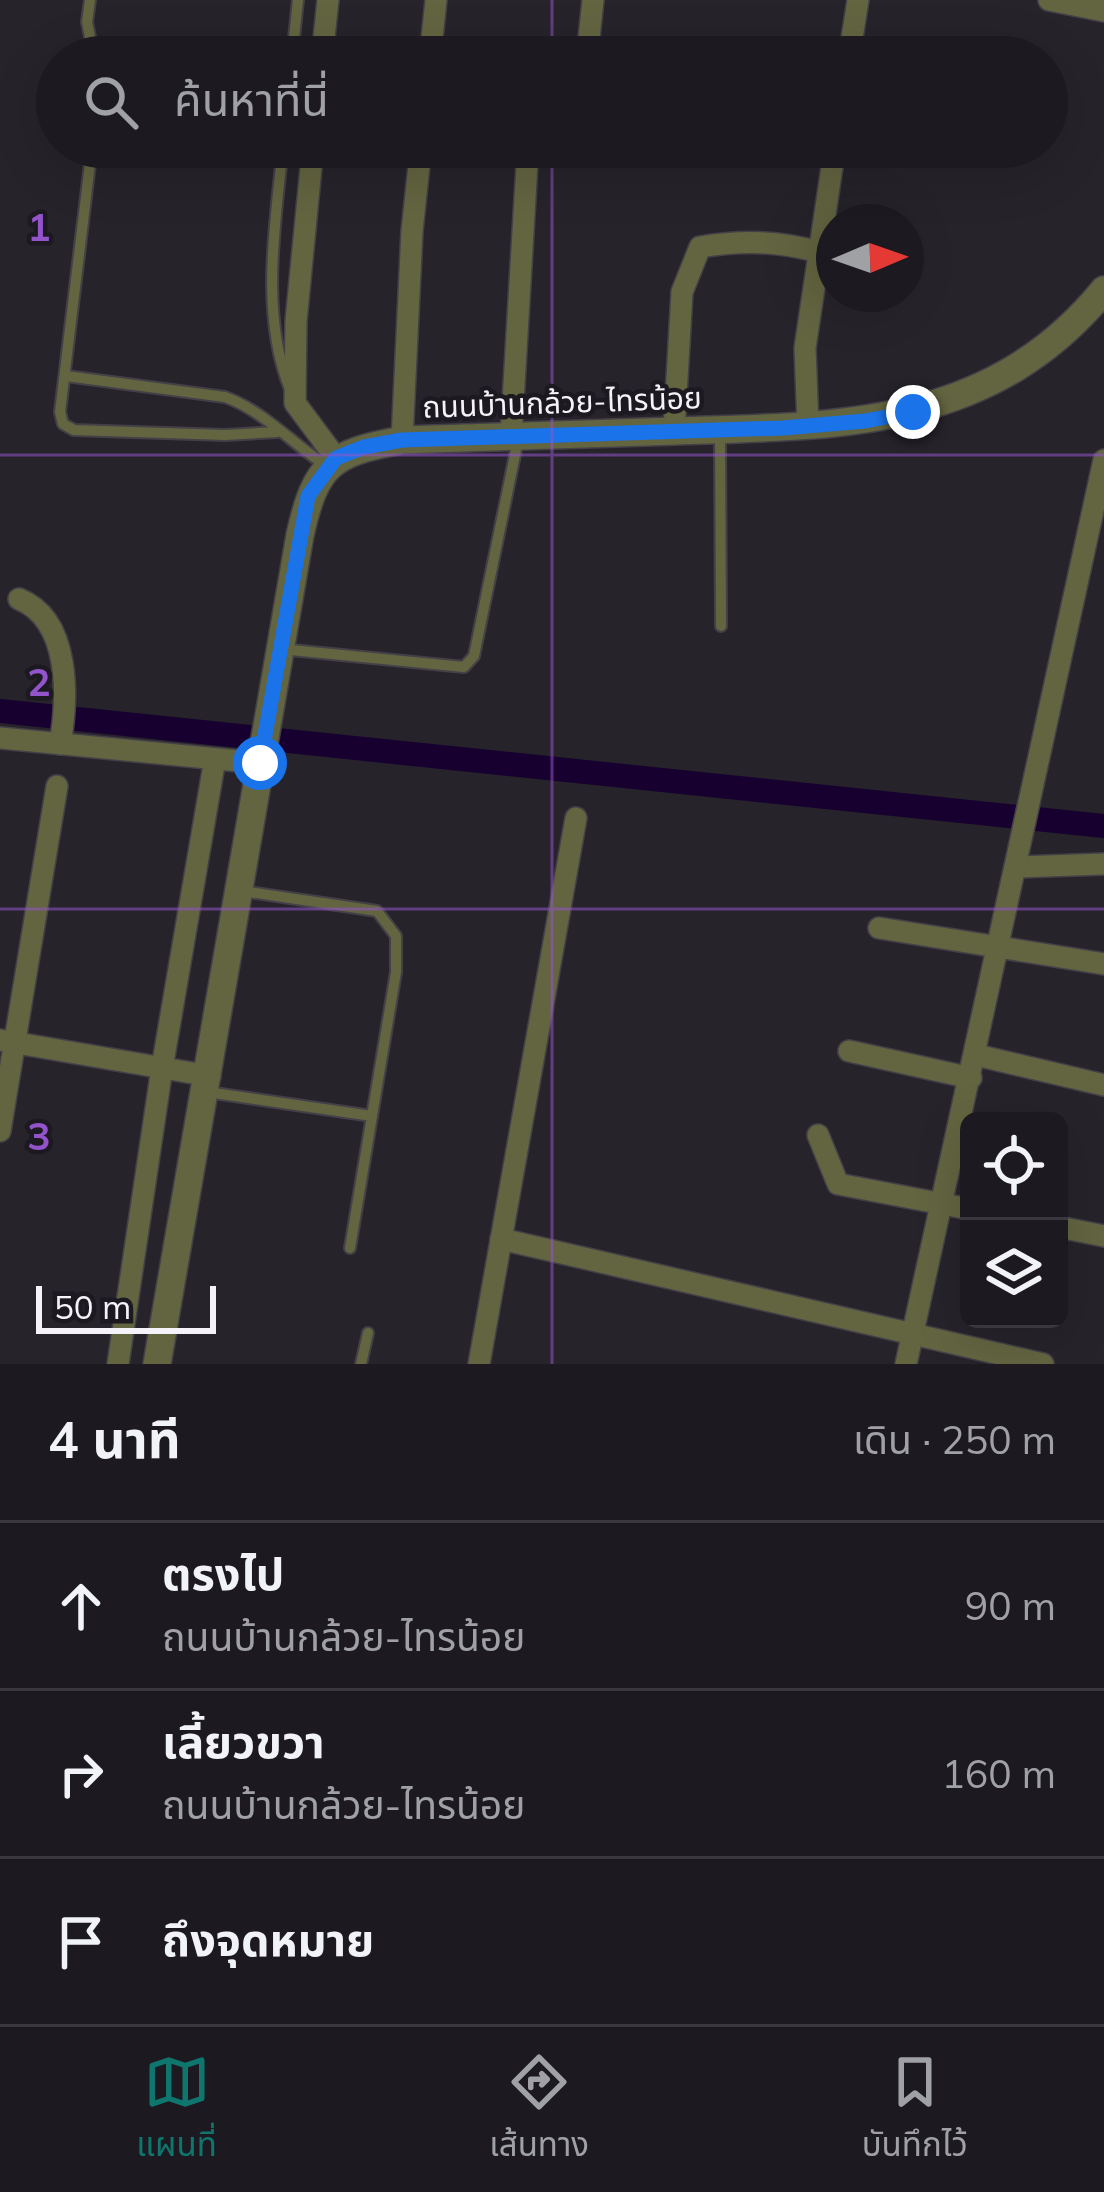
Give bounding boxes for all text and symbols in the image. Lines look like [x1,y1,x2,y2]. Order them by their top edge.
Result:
search box [36,36,1068,168]
icon: search [78,69,144,135]
text: ค้นหาที่นี่ [174,71,329,127]
text: 1 [27,202,51,251]
north arrow [816,204,924,312]
street label: ถนนบ้านกล้วย-ไทรน้อย [422,378,702,426]
route end [886,385,940,439]
text: 2 [27,657,51,706]
route start [233,736,287,790]
text: 3 [27,1111,51,1160]
map controls [960,1112,1068,1328]
button: locate [960,1112,1068,1220]
button: layers [960,1220,1068,1328]
scale bar [36,1280,216,1333]
text: 50 m [54,1286,131,1327]
text: 4 นาที [48,1407,181,1471]
text: เดิน · 250 m [853,1415,1056,1464]
text: ตรงไป [162,1545,284,1601]
icon: ahead [48,1573,114,1639]
text: 90 m [965,1581,1056,1630]
text: ถนนบ้านกล้วย-ไทรน้อย [162,1612,525,1661]
text: เลี้ยวขวา [162,1713,325,1769]
icon: right [48,1741,114,1807]
text: 160 m [941,1749,1056,1798]
text: ถนนบ้านกล้วย-ไทรน้อย [162,1780,525,1829]
icon: arrive [48,1909,114,1975]
text: ถึงจุดหมาย [162,1911,374,1967]
tab: แผนที่ [136,2049,217,2171]
tab: เส้นทาง [489,2049,589,2171]
tab: บันทึกไว้ [862,2049,968,2171]

